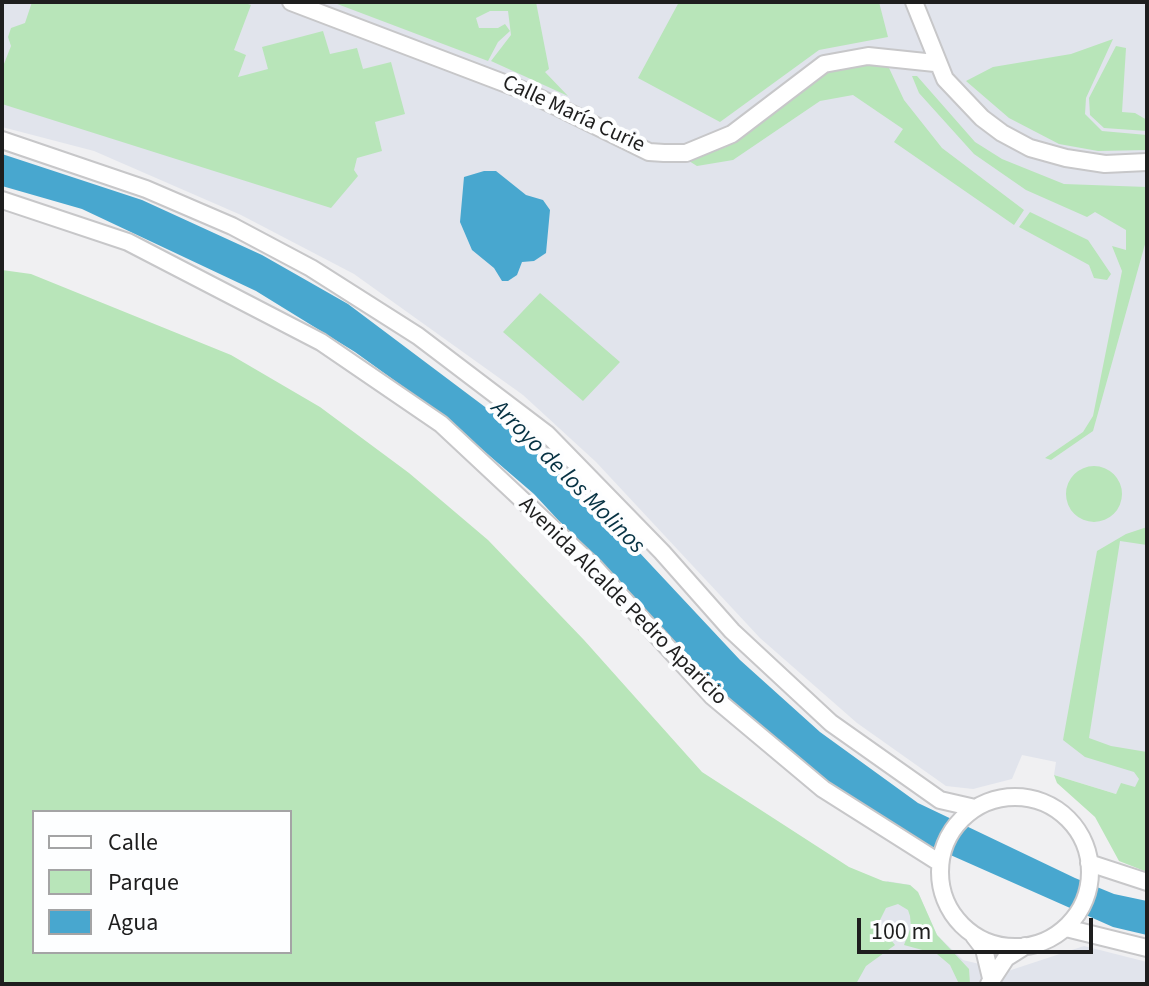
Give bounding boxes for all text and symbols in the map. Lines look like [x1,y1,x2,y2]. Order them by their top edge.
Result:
street label: Calle María Curie [498,70,648,160]
water label: Arroyo de los Molinos [484,395,650,561]
street label: Avenida Alcalde Pedro Aparicio [512,492,732,712]
legend [32,810,292,954]
text: Calle [108,825,158,860]
text: Parque [108,865,179,900]
scale bar [861,902,1097,952]
text: Agua [108,905,158,940]
text: 100 m [871,914,931,949]

